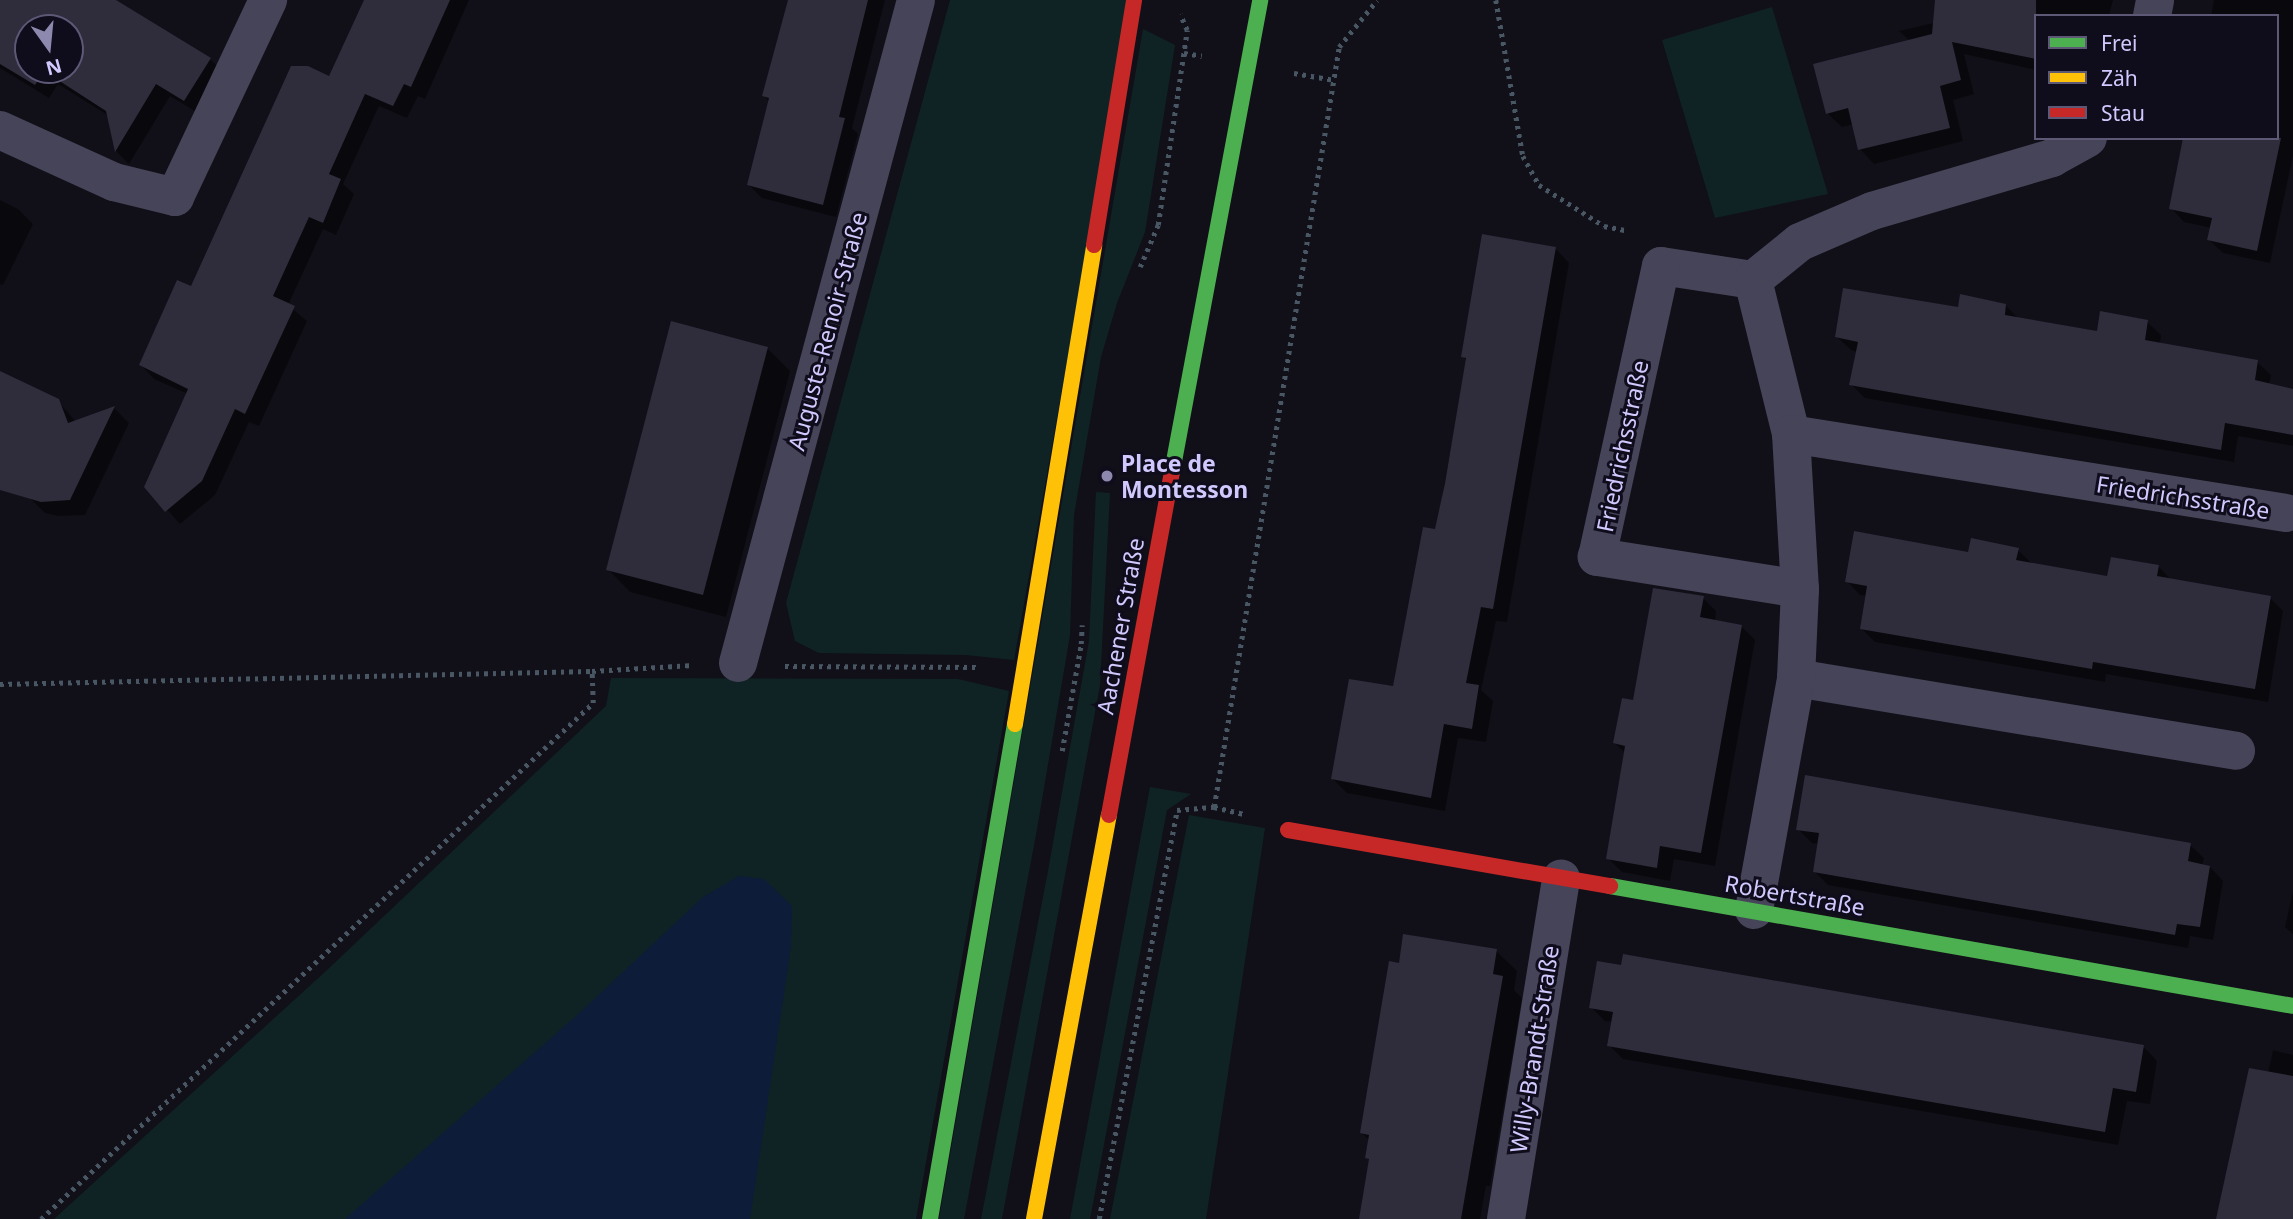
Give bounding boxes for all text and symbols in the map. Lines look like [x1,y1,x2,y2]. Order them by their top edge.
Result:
north arrow [14,14,84,84]
legend [2034,14,2279,140]
text: Frei [2101,29,2137,57]
text: N [43,53,65,82]
text: Zäh [2101,64,2138,92]
text: Stau [2101,99,2145,127]
street label: Auguste-Renoir-Straße [782,209,872,453]
street label: Friedrichsstraße [1590,358,1654,534]
place label: Place de Montesson [1121,449,1248,503]
marker: Place de Montesson [1099,468,1115,484]
street label: Friedrichsstraße [2094,470,2272,524]
street label: Aachener Straße [1091,536,1149,716]
street label: Robertstraße [1723,869,1867,921]
street label: Willy-Brandt-Straße [1504,943,1564,1155]

